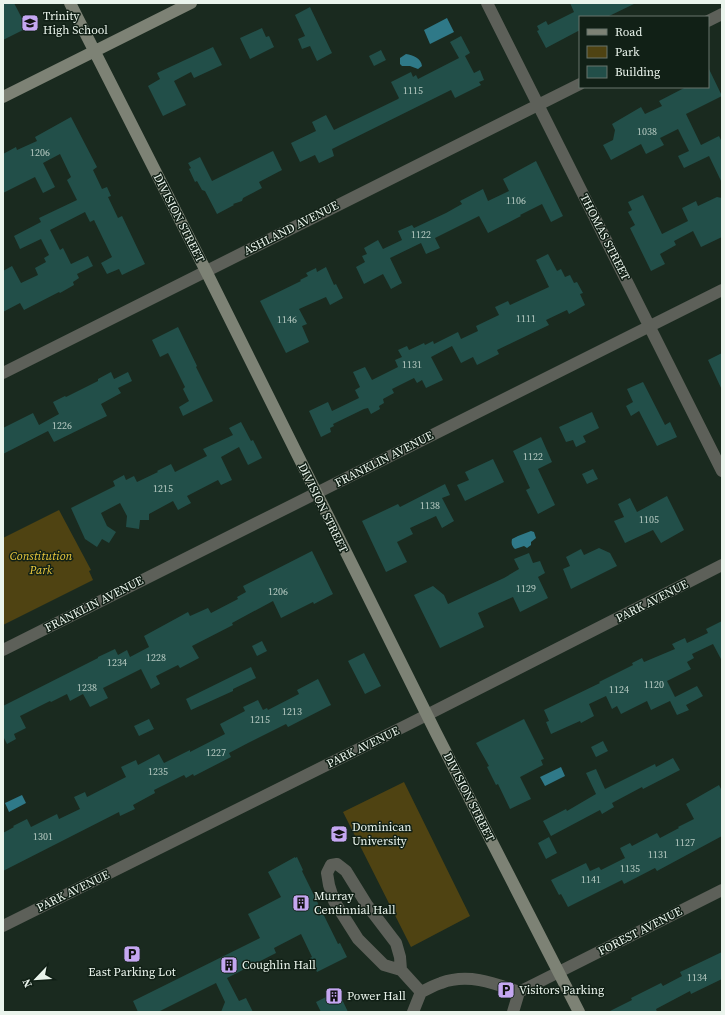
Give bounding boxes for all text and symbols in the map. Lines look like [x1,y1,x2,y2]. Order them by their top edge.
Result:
place label: Trinity High School [43,8,108,38]
school or university icon: Trinity High School [20,13,40,33]
legend [579,16,709,88]
text: Road [615,24,642,40]
text: Park [615,44,640,60]
text: Building [615,64,660,80]
house number: 1115 [403,84,423,97]
house number: 1038 [637,125,657,138]
house number: 1206 [30,146,50,159]
street label: DIVISION STREET [150,171,209,266]
street label: THOMAS STREET [576,191,634,284]
house number: 1106 [506,194,526,207]
street label: ASHLAND AVENUE [241,197,341,259]
house number: 1122 [411,228,431,241]
house number: 1111 [516,312,536,325]
house number: 1146 [277,313,297,326]
house number: 1131 [402,358,422,371]
house number: 1226 [52,419,72,432]
street label: FRANKLIN AVENUE [332,427,436,491]
house number: 1122 [523,450,543,463]
street label: DIVISION STREET [294,460,352,556]
house number: 1215 [153,482,173,495]
house number: 1138 [420,499,440,512]
house number: 1105 [639,513,659,526]
park label: Constitution Park [10,548,73,578]
street label: FRANKLIN AVENUE [42,572,146,636]
street label: PARK AVENUE [613,576,691,626]
house number: 1129 [516,582,536,595]
house number: 1206 [268,585,288,598]
house number: 1228 [146,651,166,664]
house number: 1234 [107,656,127,669]
house number: 1120 [644,678,664,691]
house number: 1238 [77,681,97,694]
house number: 1124 [609,683,629,696]
house number: 1213 [282,705,302,718]
house number: 1215 [250,713,270,726]
street label: PARK AVENUE [324,722,402,772]
house number: 1227 [206,746,226,759]
street label: DIVISION STREET [440,750,499,845]
house number: 1235 [148,765,168,778]
place label: Dominican University [352,819,412,849]
school or university icon: Dominican University [329,824,349,844]
house number: 1301 [33,830,53,843]
house number: 1127 [675,836,695,849]
house number: 1131 [648,848,668,861]
house number: 1135 [620,862,640,875]
street label: PARK AVENUE [34,866,112,916]
house number: 1141 [581,873,601,886]
place label: Murray Centinnial Hall [314,888,396,918]
building icon: Murray Centinnial Hall [291,893,311,913]
street label: FOREST AVENUE [595,903,685,959]
parking icon: East Parking Lot [122,944,142,964]
building icon: Coughlin Hall [219,955,239,975]
place label: Coughlin Hall [242,957,316,973]
north arrow [16,959,56,999]
place label: East Parking Lot [88,964,176,980]
house number: 1134 [687,971,707,984]
text: N [19,976,36,990]
parking icon: Visitors Parking [496,980,516,1000]
place label: Visitors Parking [519,982,604,998]
building icon: Power Hall [324,986,344,1006]
place label: Power Hall [347,988,406,1004]

